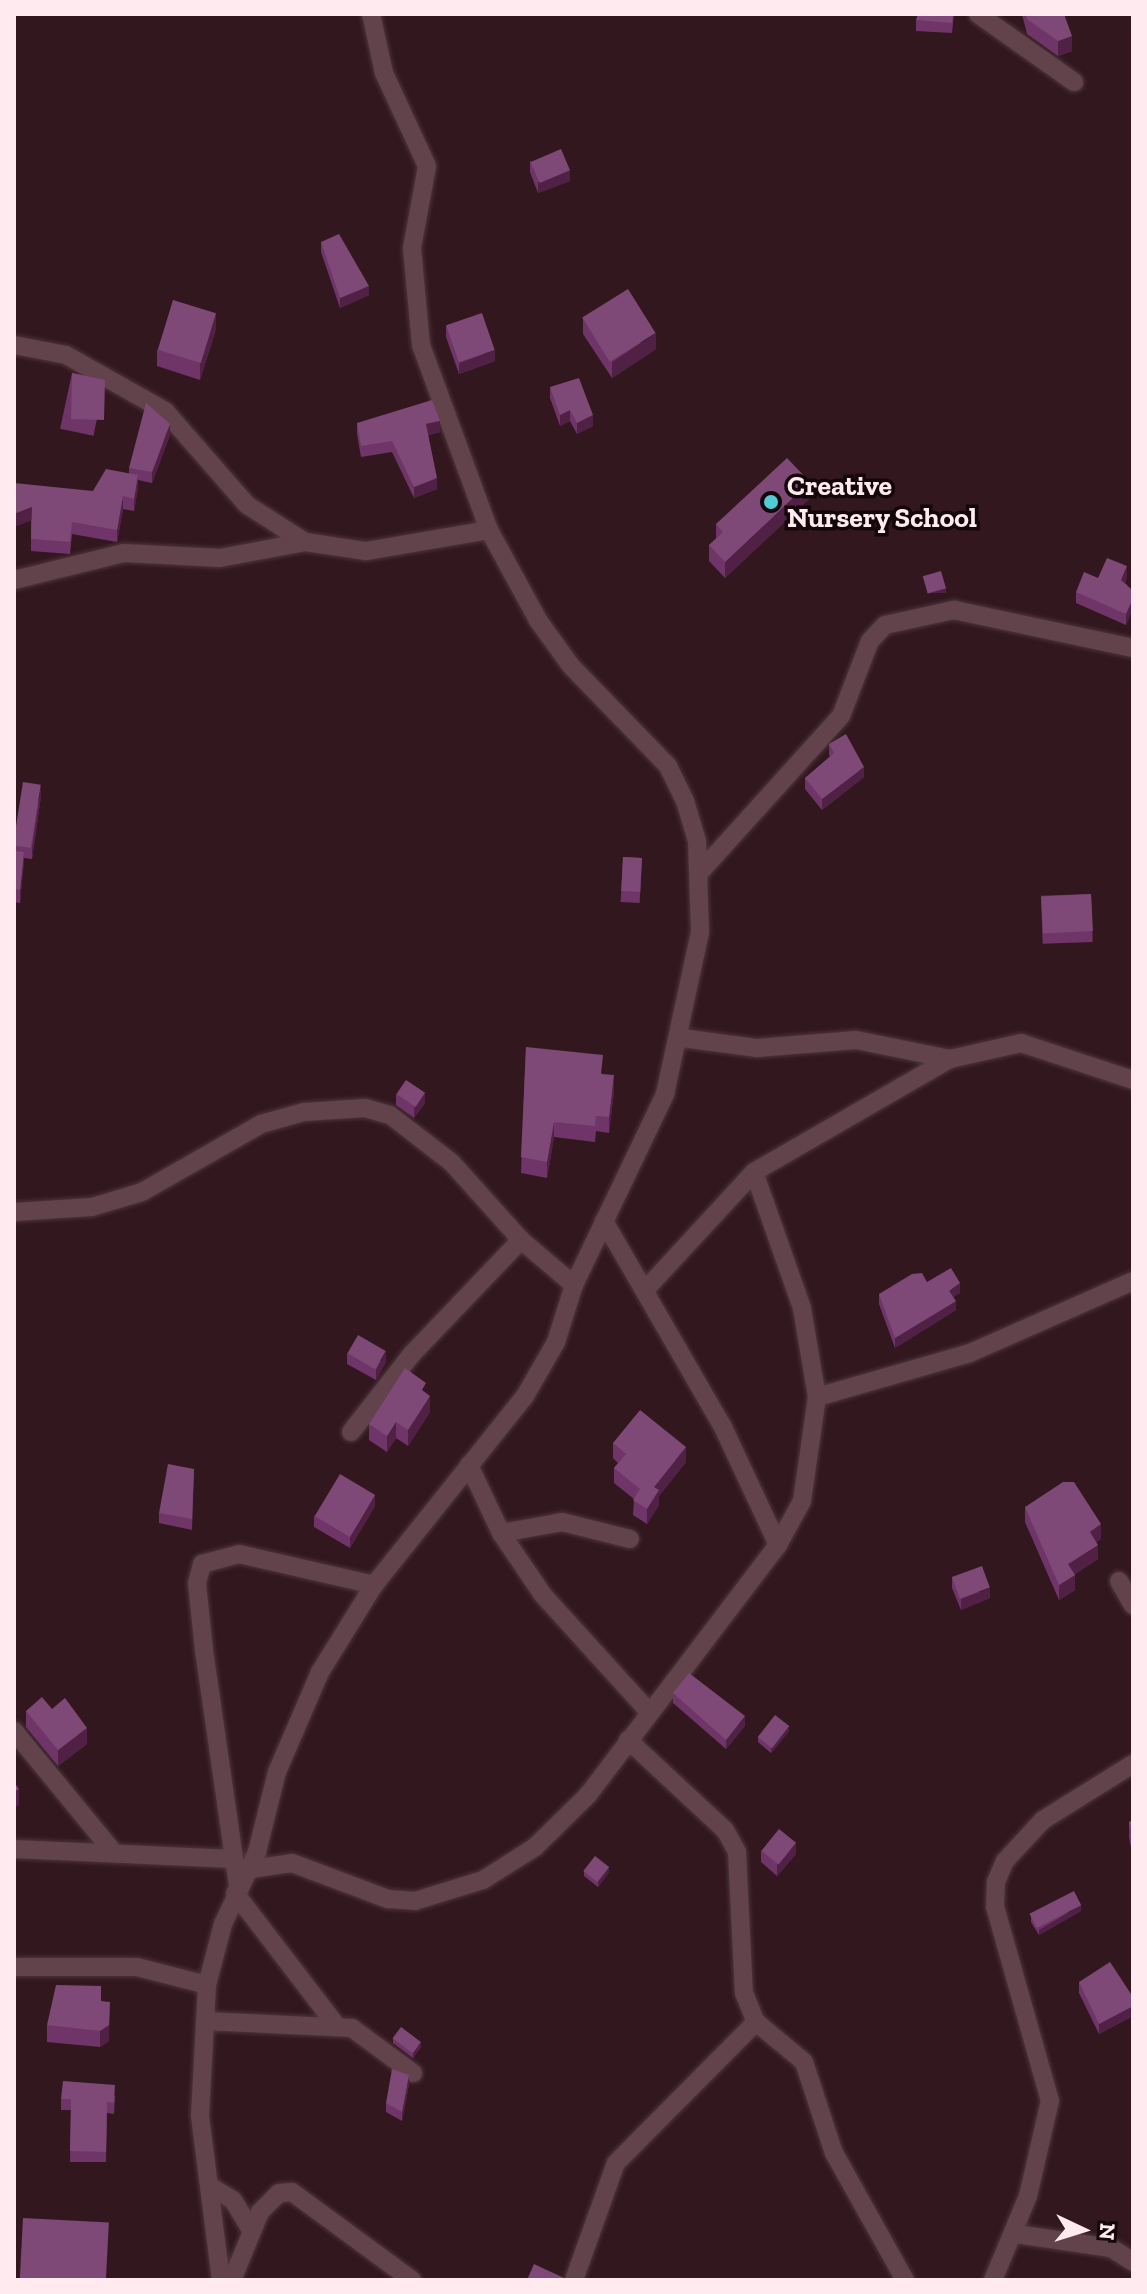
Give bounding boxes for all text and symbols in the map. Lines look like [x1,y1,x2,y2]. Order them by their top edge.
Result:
place label: Creative Nursery School [787,469,978,535]
marker: Creative Nursery School [762,493,780,511]
north arrow [1043,2190,1123,2270]
text: N [1093,2222,1121,2241]

